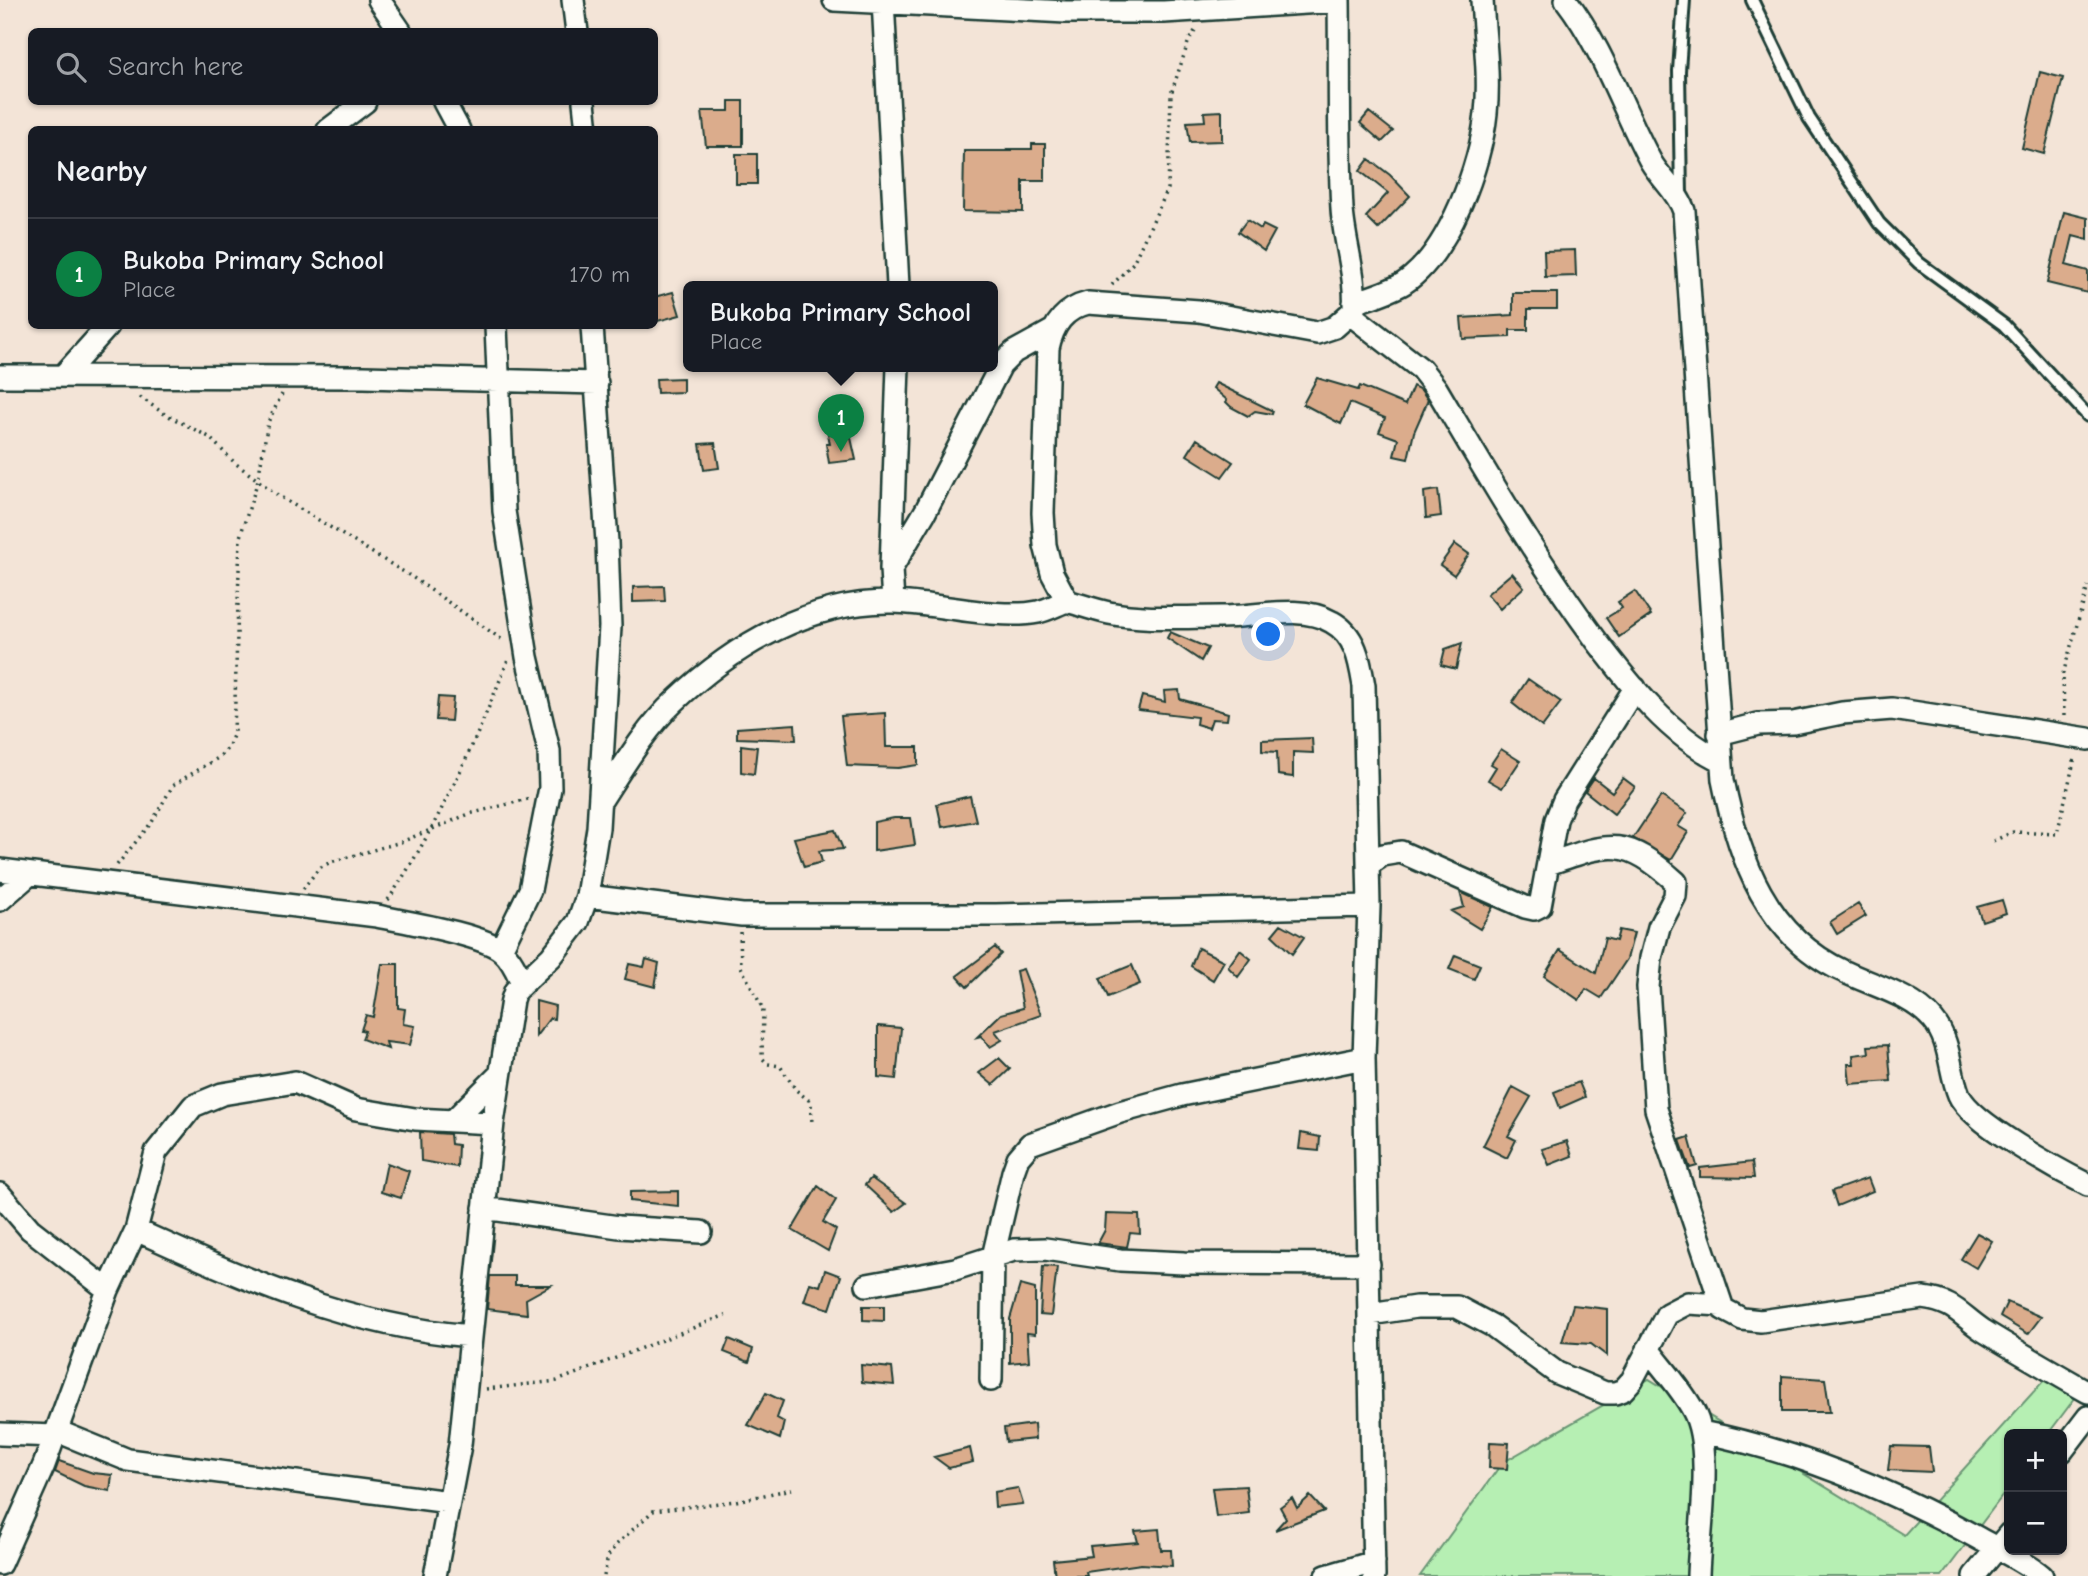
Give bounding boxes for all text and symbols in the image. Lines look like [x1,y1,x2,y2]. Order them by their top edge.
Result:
search box [28,28,658,105]
icon: search [52,48,90,86]
text: Search here [108,52,243,82]
text: Nearby [56,154,147,189]
text: Bukoba Primary School [123,246,384,276]
text: 1 [74,261,84,288]
text: 170 m [569,261,630,288]
text: Place [123,276,175,303]
popup [683,281,998,372]
text: Bukoba Primary School [710,298,971,328]
text: Place [710,328,762,355]
pin: 1 [818,394,864,452]
your location [1251,617,1285,651]
map controls [2004,1429,2067,1555]
button: + [2004,1429,2067,1492]
button: − [2004,1492,2067,1555]

